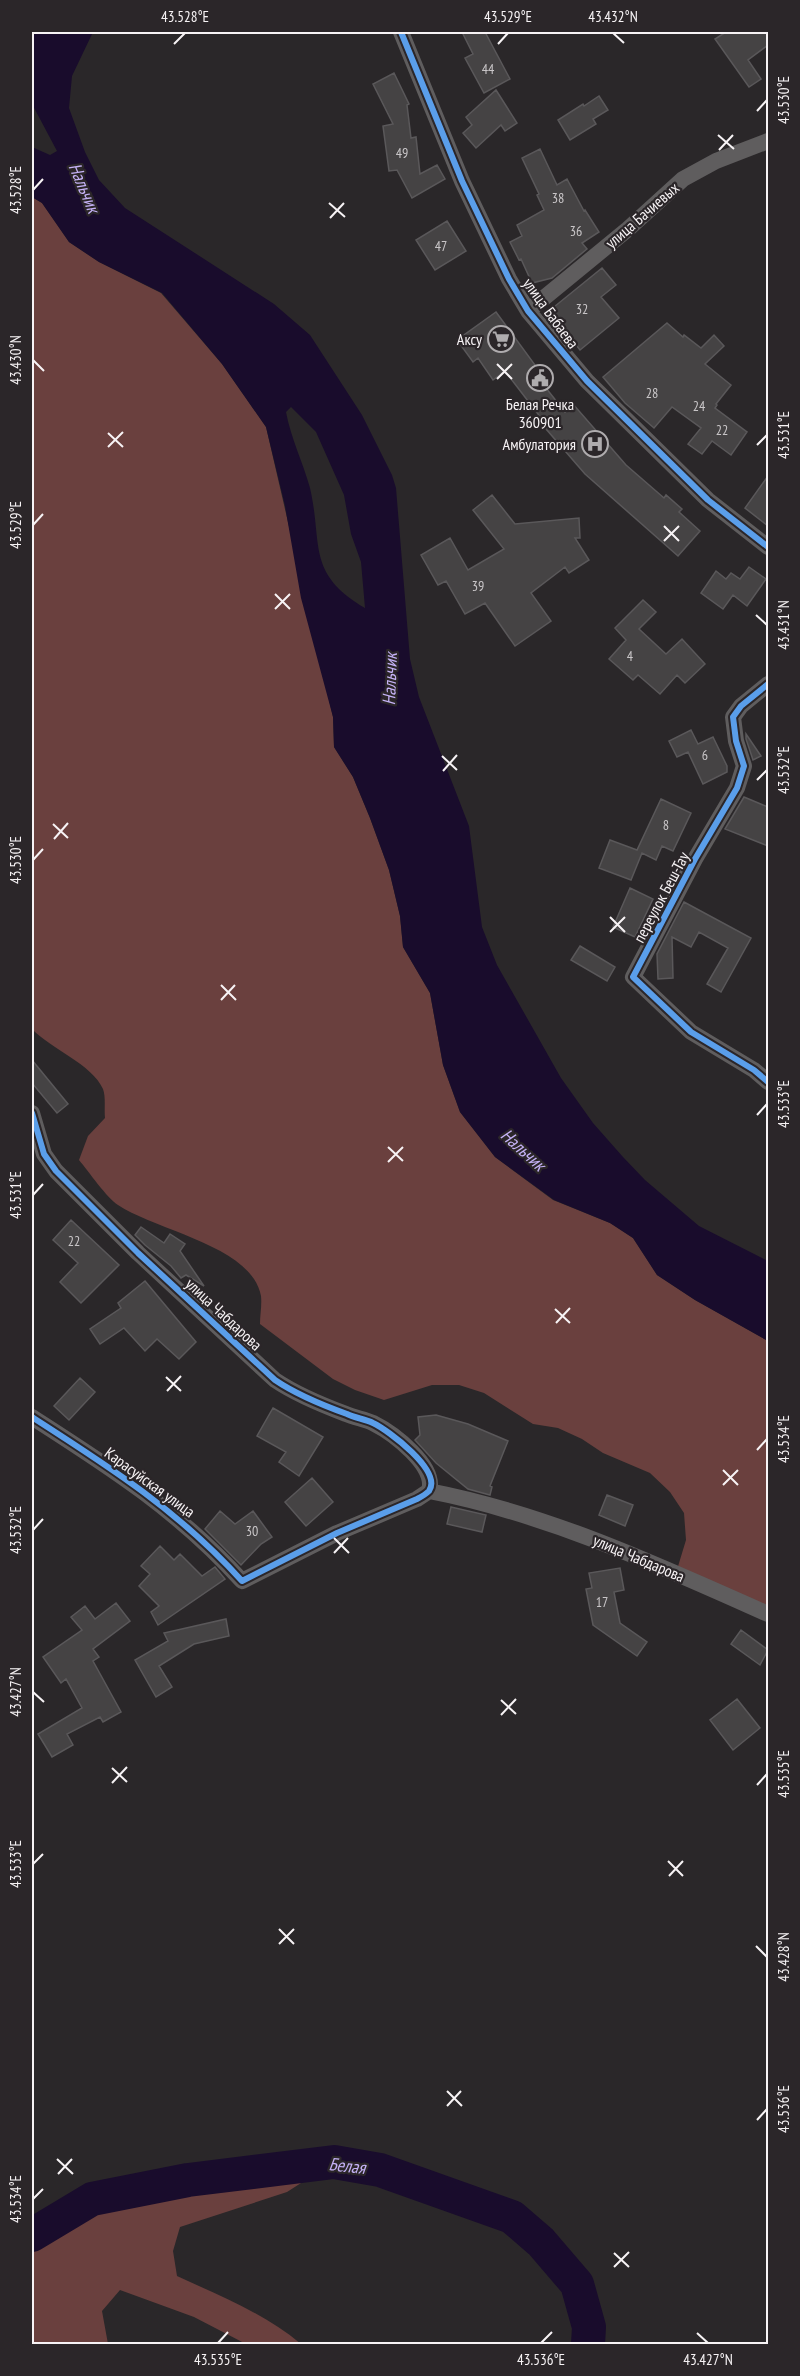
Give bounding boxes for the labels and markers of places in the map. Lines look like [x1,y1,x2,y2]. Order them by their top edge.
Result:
supermarket icon: Аксу [486,324,516,354]
place label: Аксу [457,329,482,349]
public building icon: Белая Речка 360901 [525,363,555,393]
place label: Белая Речка 360901 [506,394,574,432]
hospital icon: Амбулатория [580,429,610,459]
place label: Амбулатория [503,434,576,454]

